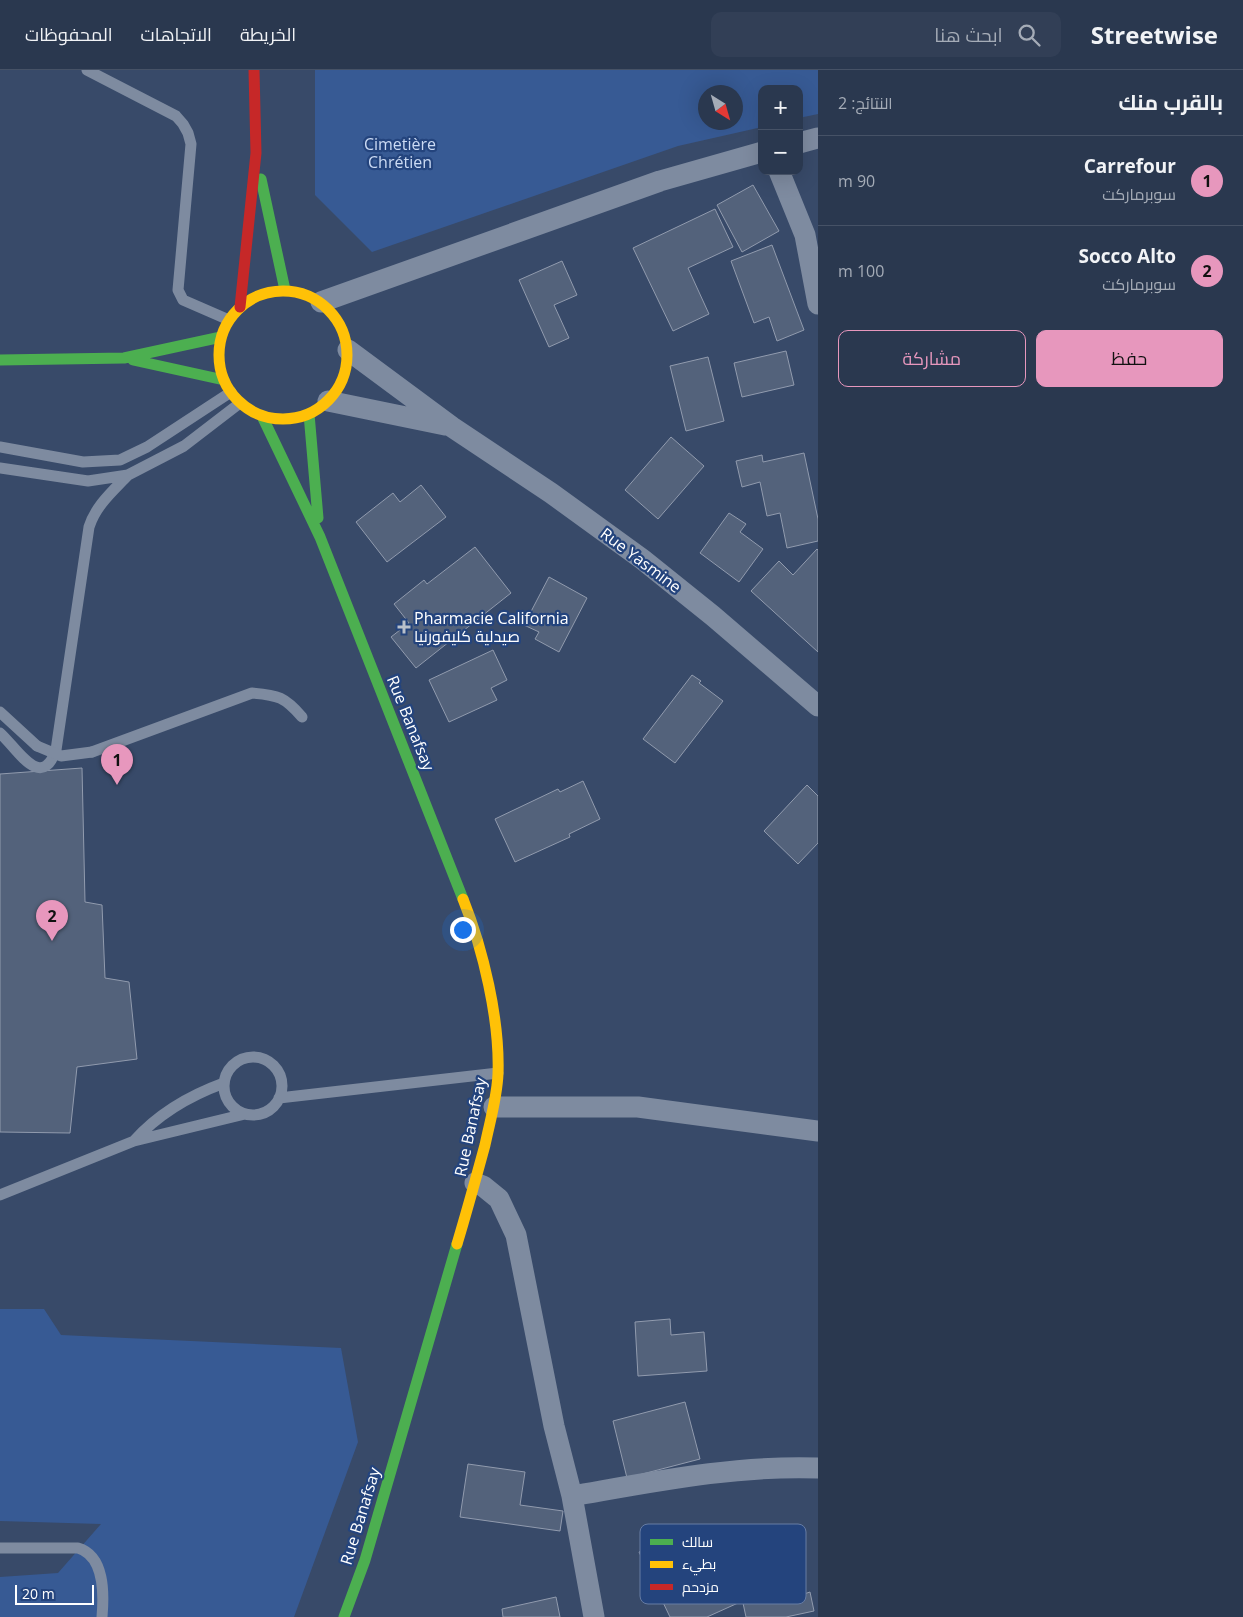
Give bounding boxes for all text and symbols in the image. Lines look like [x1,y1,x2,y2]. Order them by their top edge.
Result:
search box [711,12,1061,57]
text: Streetwise [1091,18,1218,51]
icon: search [1015,21,1043,49]
text: المحفوظات [25,22,113,46]
text: الاتجاهات [141,22,212,46]
text: الخريطة [240,22,296,46]
text: ابحث هنا [934,22,1003,48]
north arrow [698,85,743,130]
map controls [758,85,803,175]
button: + [758,85,803,130]
text: بالقرب منك [1118,88,1223,116]
text: النتائج: 2 [838,92,893,114]
button: − [758,130,803,175]
park label: Cimetière Chrétien [364,133,436,173]
text: Carrefour [1084,153,1176,179]
text: 90 m [838,170,875,192]
text: 1 [1202,170,1212,192]
text: سوبرماركت [1102,183,1176,205]
text: Socco Alto [1079,243,1176,269]
text: 100 m [838,260,884,282]
text: 2 [1202,260,1212,282]
text: سوبرماركت [1102,273,1176,295]
button: مشاركة [838,330,1026,387]
button: حفظ [1036,330,1223,387]
street label: Rue Yasmine [596,522,686,598]
place label: Pharmacie California صيدلية كليفورنيا [414,607,569,647]
marker: Pharmacie California صيدلية كليفورنيا [398,621,410,633]
street label: Rue Banafsay [382,672,440,775]
pin: 1 [101,744,133,785]
pin: 2 [36,900,68,941]
your location [450,917,476,943]
street label: Rue Banafsay [449,1075,491,1179]
street label: Rue Banafsay [335,1464,386,1567]
legend [640,1524,806,1604]
text: سالك [682,1532,713,1551]
text: بطيء [682,1554,716,1576]
text: مزدحم [682,1577,719,1597]
scale bar [15,1582,94,1605]
text: 20 m [22,1584,55,1603]

